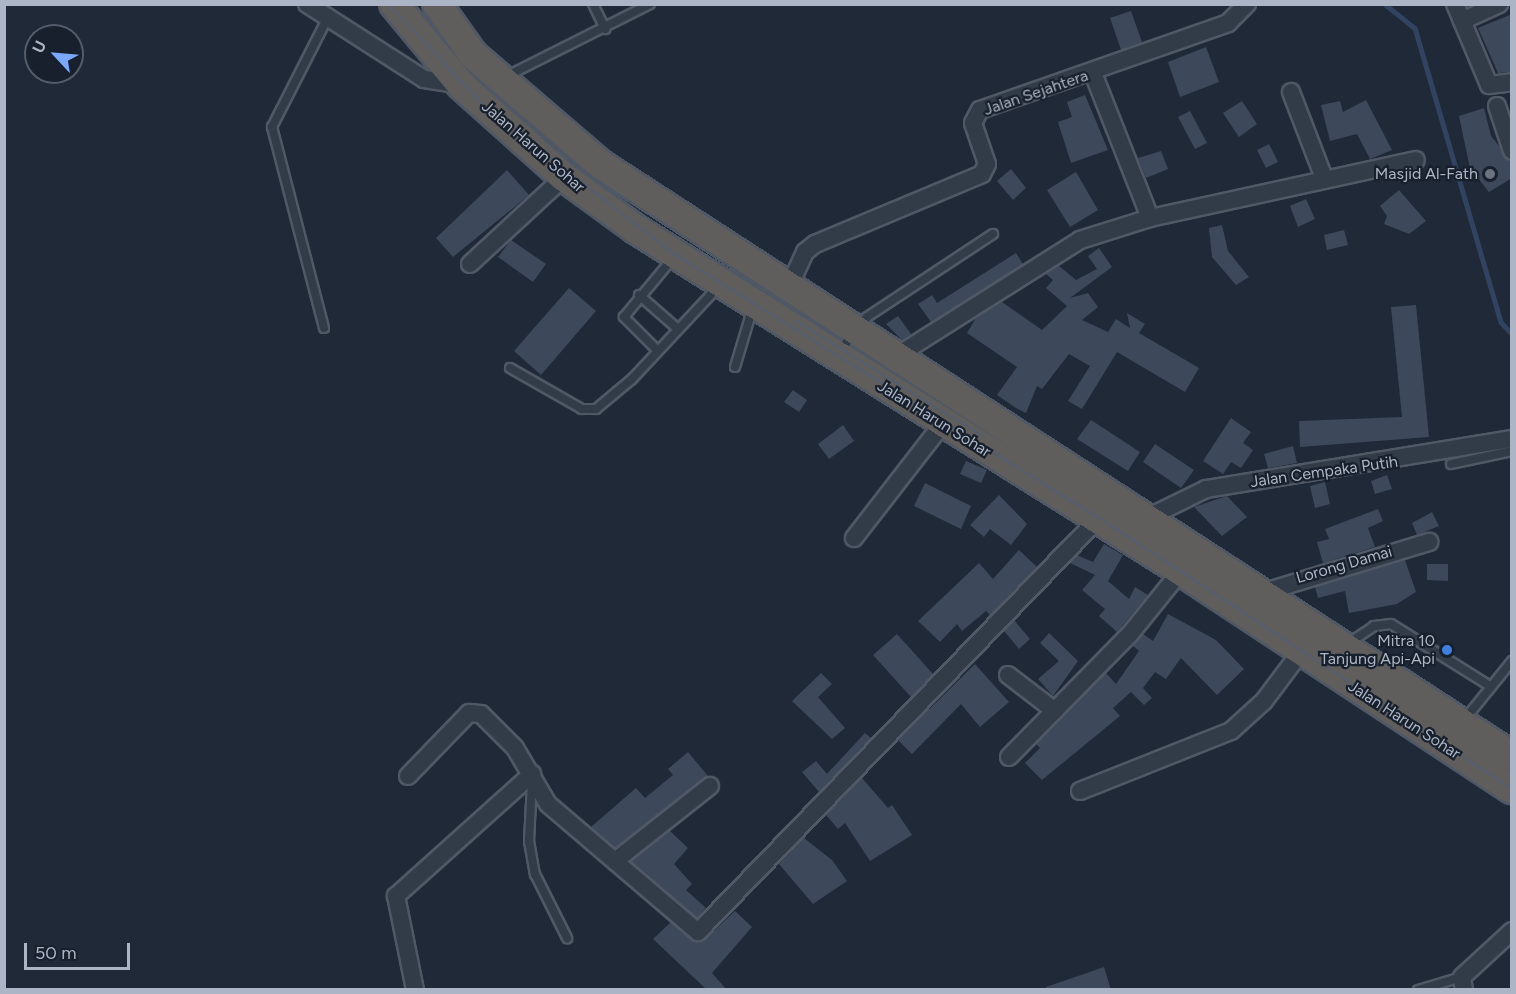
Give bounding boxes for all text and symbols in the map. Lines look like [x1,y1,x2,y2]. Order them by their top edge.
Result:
north arrow [24,24,84,84]
text: U [28,38,50,56]
street label: Jalan Sejahtera [981,66,1091,120]
street label: Jalan Harun Sohar [478,97,588,197]
place label: Masjid Al-Fath [1375,164,1478,184]
marker: Masjid Al-Fath [1483,167,1497,181]
street label: Jalan Harun Sohar [874,376,994,462]
street label: Jalan Cempaka Putih [1249,452,1399,492]
street label: Lorong Damai [1294,542,1394,588]
place label: Mitra 10 Tanjung Api-Api [1320,631,1435,669]
marker: Mitra 10 Tanjung Api-Api [1440,643,1454,657]
street label: Jalan Harun Sohar [1344,677,1464,763]
scale bar [27,931,134,969]
text: 50 m [35,942,77,964]

